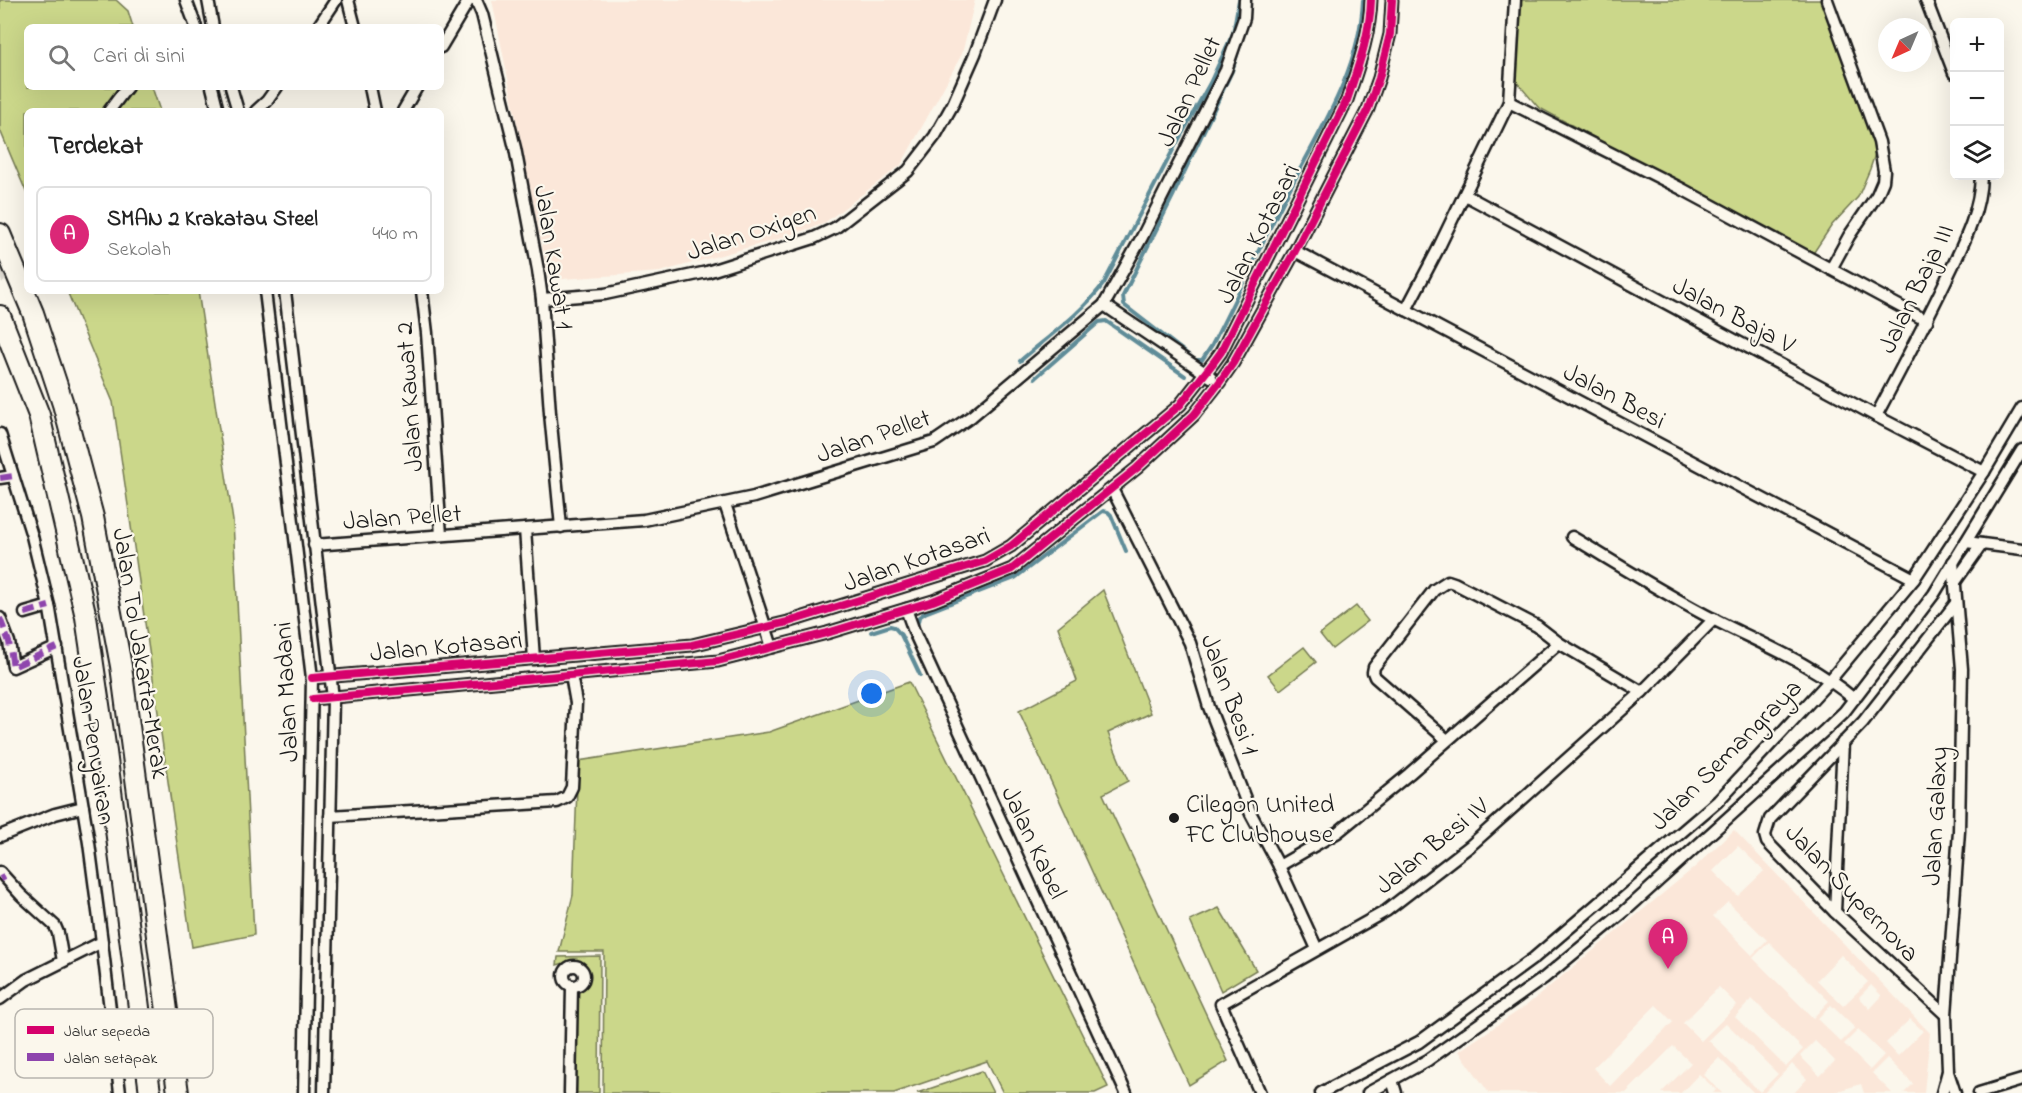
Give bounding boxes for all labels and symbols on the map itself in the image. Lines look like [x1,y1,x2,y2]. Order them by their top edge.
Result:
north arrow [1878,18,1932,72]
street label: Jalan Pellet [1148,30,1233,154]
street label: Jalan Kotasari [1208,157,1311,311]
street label: Jalan Kawat 1 [522,183,582,332]
street label: Jalan Oxigen [682,195,822,273]
street label: Jalan Baja III [1870,218,1965,361]
street label: Jalan Baja V [1665,268,1801,365]
street label: Jalan Kawat 2 [387,320,435,473]
street label: Jalan Besi [1555,355,1672,441]
street label: Jalan Pellet [812,400,937,475]
street label: Jalan Pellet [342,496,463,542]
street label: Jalan Kotasari [838,518,996,604]
street label: Jalan Tol Jakarta–Merak [100,525,178,782]
street label: Jalan Madani [265,621,311,763]
street label: Jalan Kotasari [368,622,524,674]
street label: Jalan Besi 1 [1189,629,1268,761]
street label: Jalan Penyairan [60,653,124,828]
street label: Jalan Semangraya [1642,671,1812,841]
your location [857,679,886,708]
street label: Jalan Galaxy [1914,746,1960,887]
street label: Jalan Kabel [990,780,1075,906]
place label: Cilegon United FC Clubhouse [1185,787,1335,855]
street label: Jalan Besi IV [1368,789,1498,905]
marker: Cilegon United FC Clubhouse [1167,811,1181,825]
street label: Jalan Supernova [1775,816,1927,972]
pin: A [1648,920,1688,969]
legend [15,1009,213,1078]
text: Jalur sepeda [64,1020,150,1044]
text: Jalan setapak [64,1047,158,1071]

